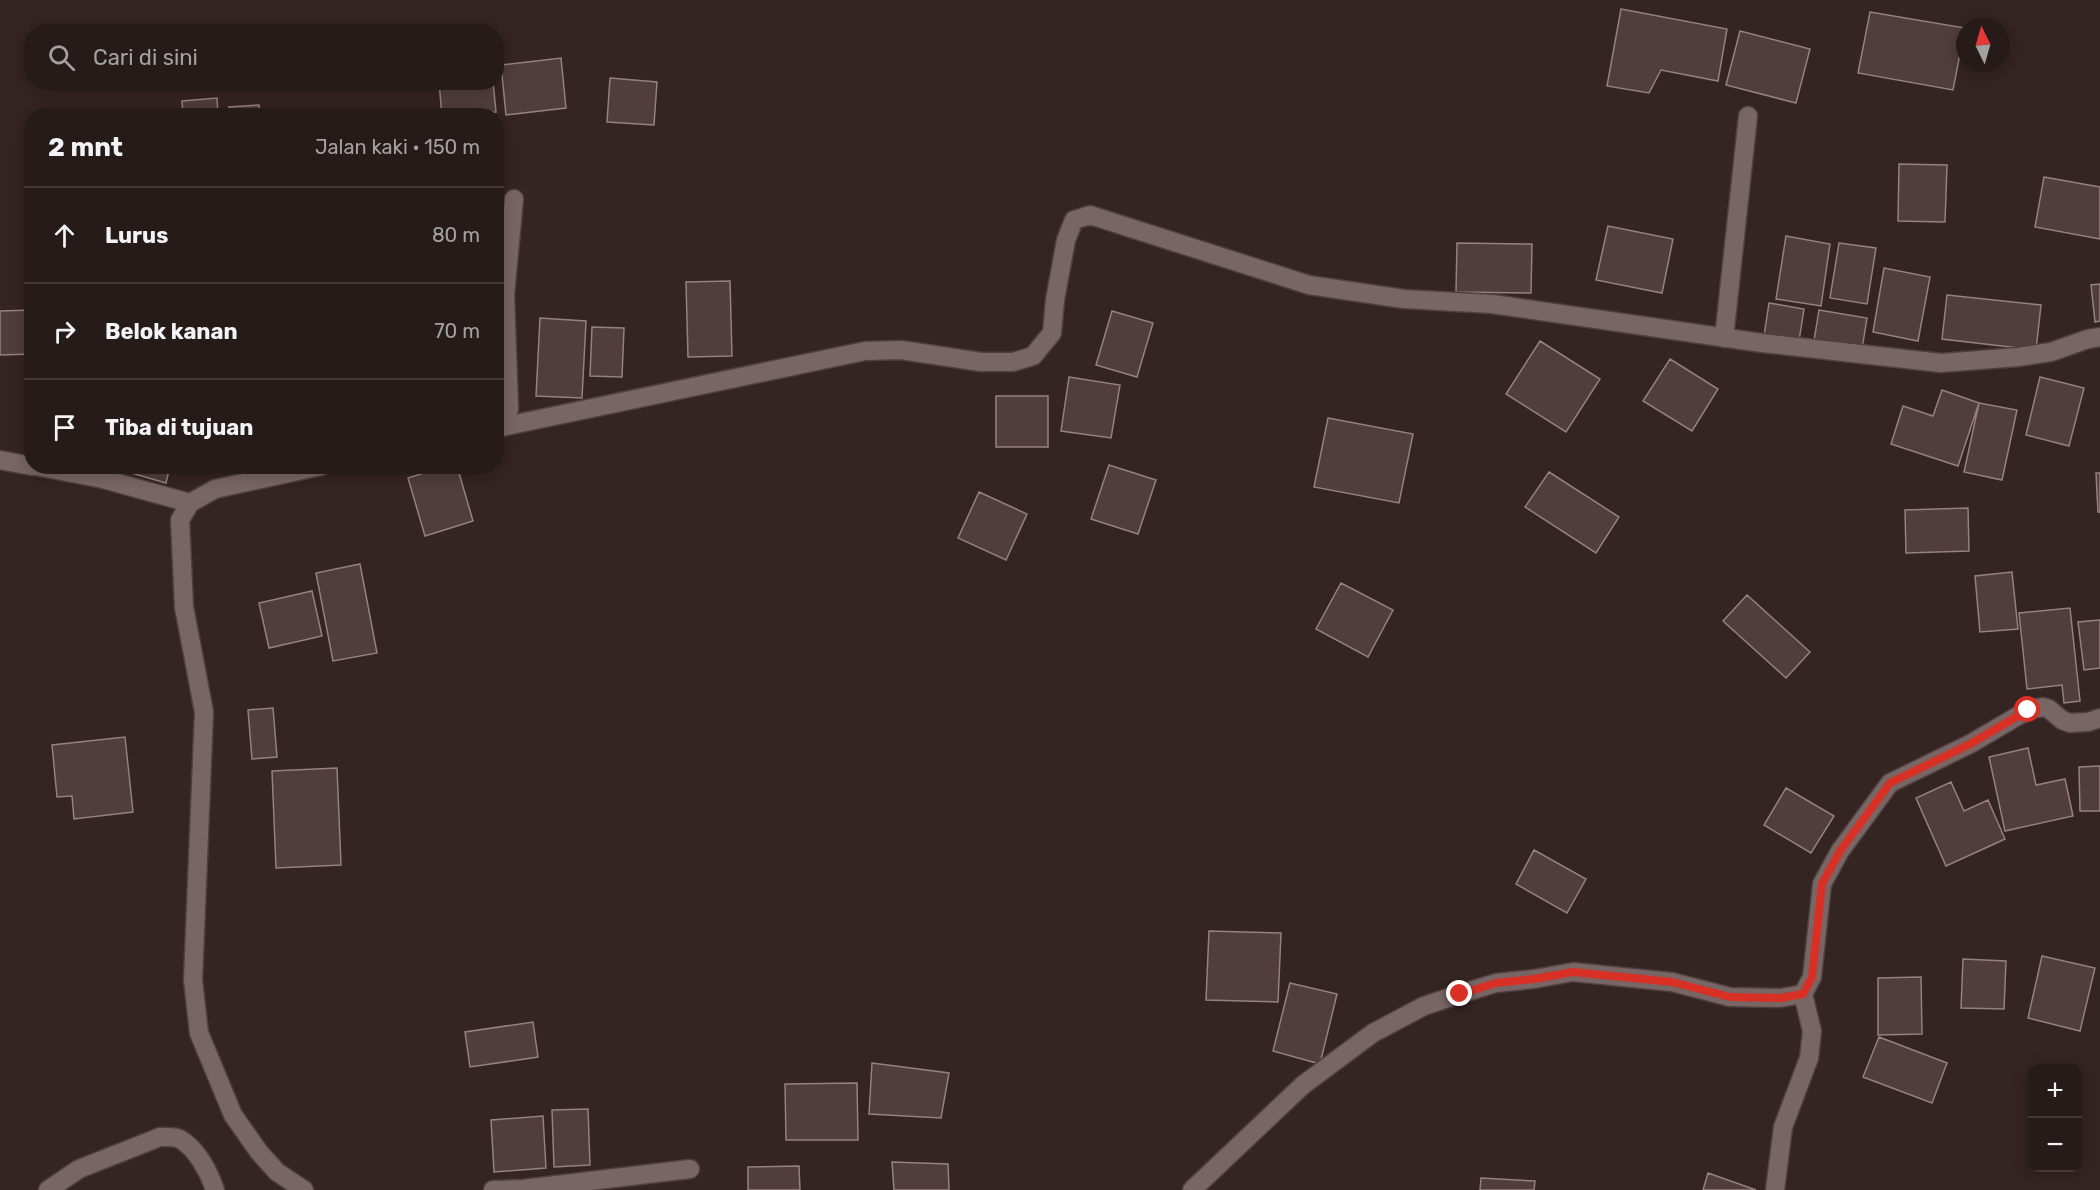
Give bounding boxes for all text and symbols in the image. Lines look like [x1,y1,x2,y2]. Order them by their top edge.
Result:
north arrow [1956,18,2010,72]
search box [24,24,504,90]
icon: search [45,41,78,74]
text: Cari di sini [93,44,198,71]
text: 2 mnt [48,132,123,163]
text: Jalan kaki · 150 m [315,135,480,159]
icon: ahead [48,219,81,252]
text: Lurus [105,222,168,249]
text: 80 m [432,223,480,247]
icon: right [48,315,81,348]
text: Belok kanan [105,318,238,345]
text: 70 m [434,319,480,343]
icon: arrive [48,411,81,444]
text: Tiba di tujuan [105,414,253,441]
route start [2014,696,2040,722]
route end [1446,980,1472,1006]
map controls [2028,1064,2082,1172]
button: + [2028,1064,2082,1118]
button: − [2028,1118,2082,1172]

